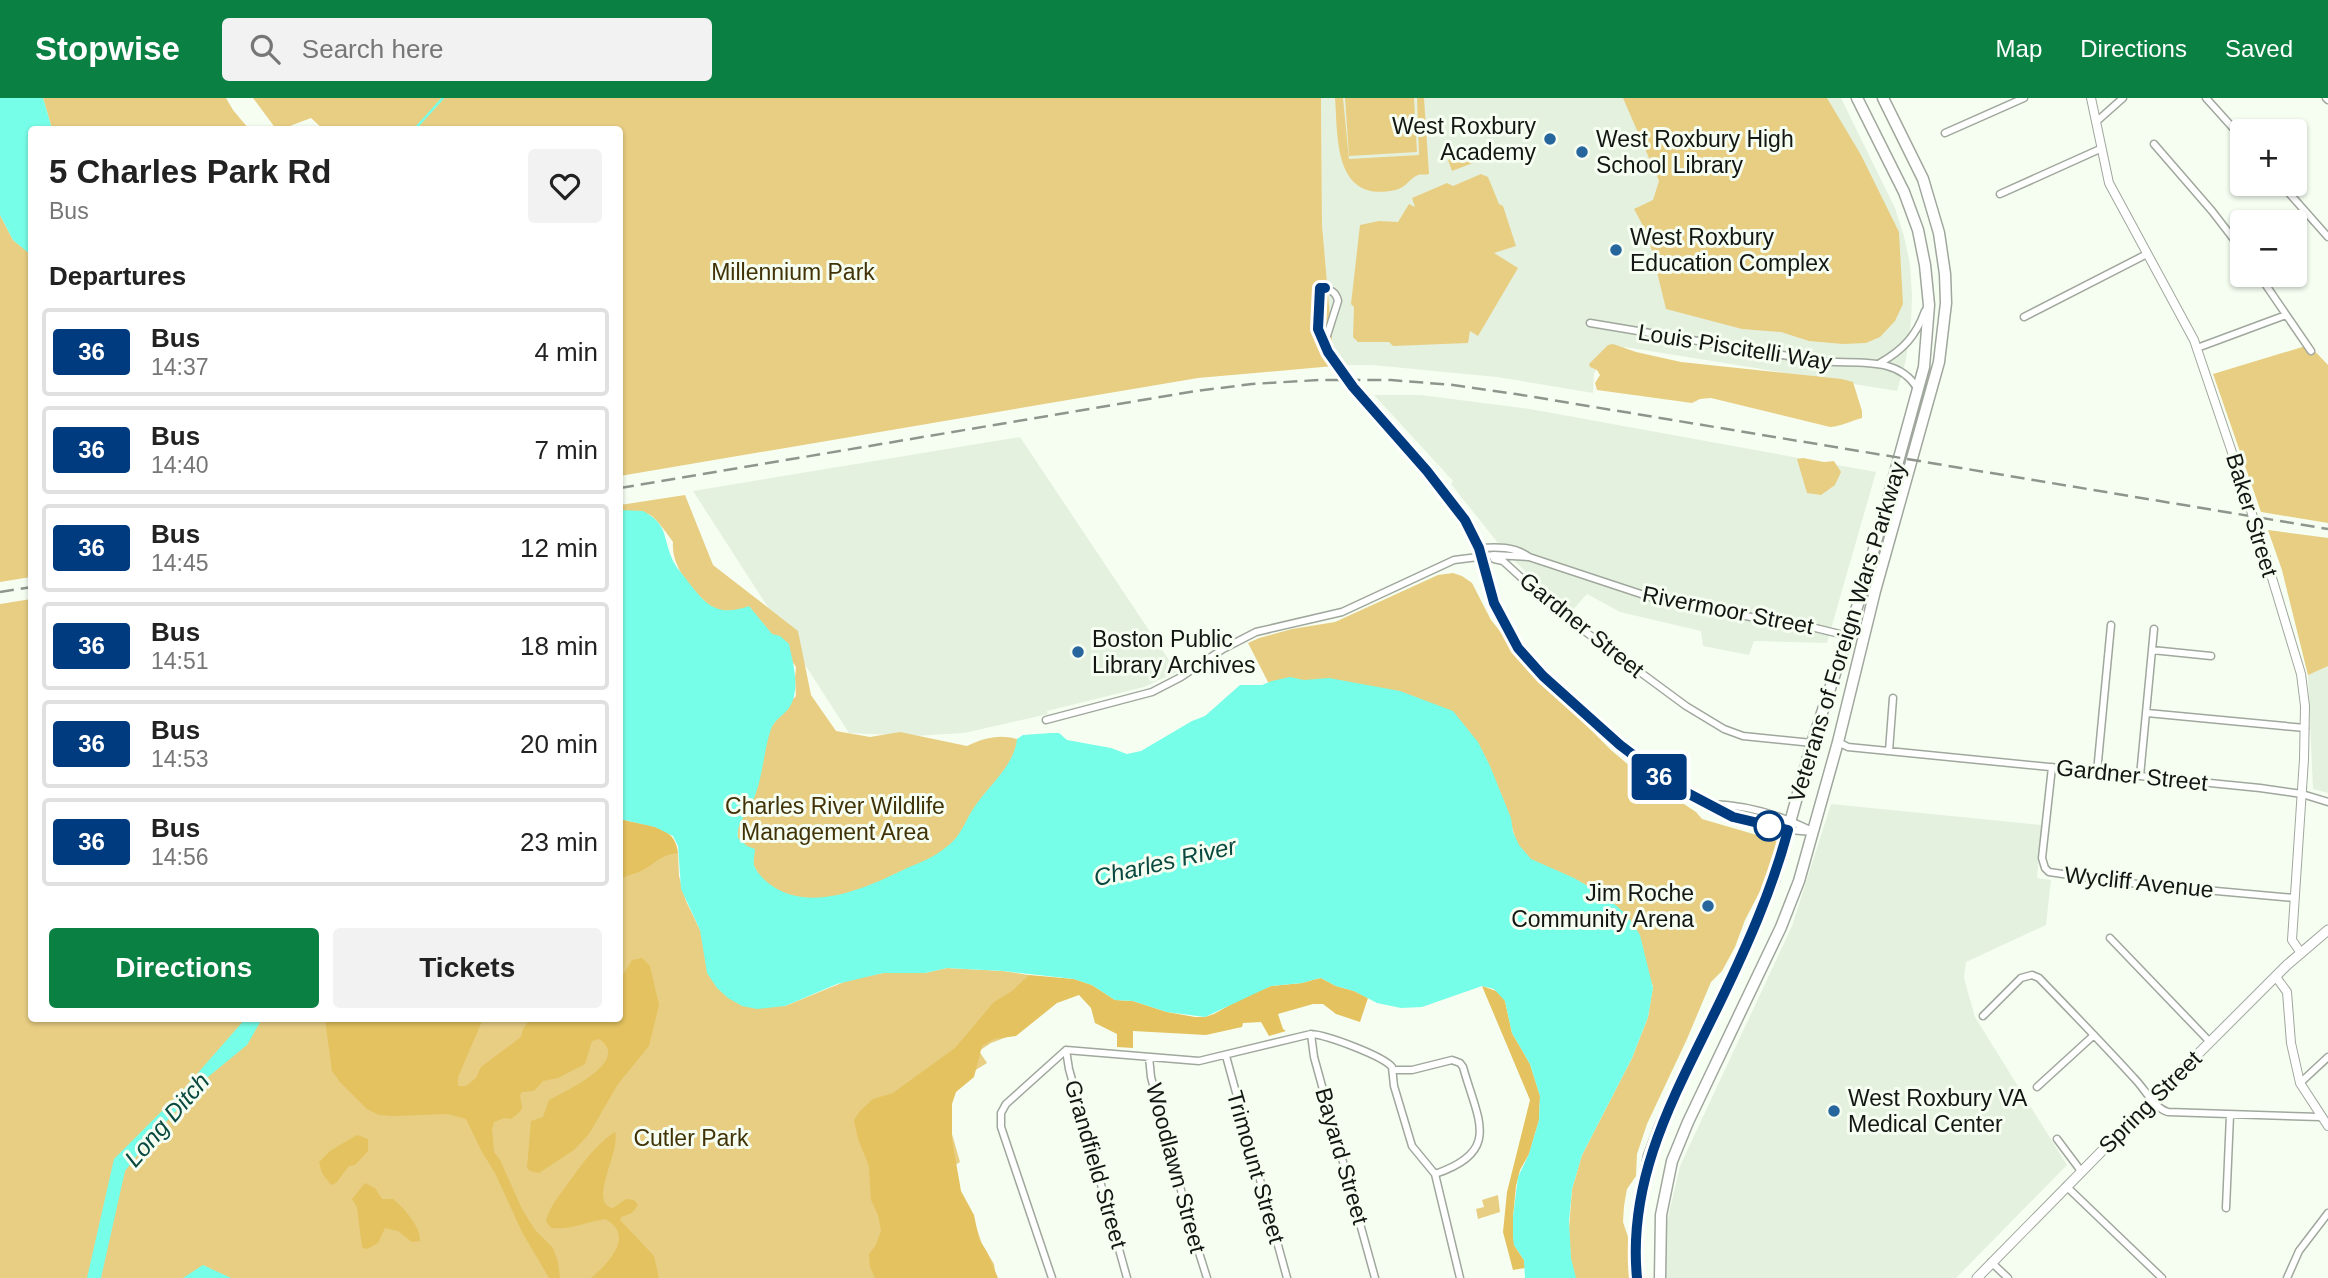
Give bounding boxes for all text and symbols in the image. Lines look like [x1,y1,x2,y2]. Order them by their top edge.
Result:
search box [222,18,712,81]
text: Stopwise [35,30,180,67]
icon: search [246,30,284,68]
text: Search here [302,34,444,64]
text: Map [1996,35,2042,62]
text: Directions [2080,35,2187,62]
text: Saved [2225,35,2293,62]
place label: West Roxbury Academy [1392,113,1536,165]
map controls [2230,119,2307,287]
button: + [2230,119,2307,196]
place label: West Roxbury High School Library [1596,126,1794,178]
marker: West Roxbury Academy [1542,131,1558,147]
marker: West Roxbury High School Library [1574,144,1590,160]
button: heart [528,149,602,223]
text: 5 Charles Park Rd [49,153,331,190]
text: Bus [49,198,89,224]
button: − [2230,210,2307,287]
place label: West Roxbury Education Complex [1630,224,1830,276]
marker: West Roxbury Education Complex [1608,242,1624,258]
park label: Millennium Park [711,259,875,285]
text: Departures [49,261,186,291]
street label: Louis Piscitelli Way [1636,319,1834,375]
text: Bus [151,323,200,353]
text: 4 min [534,337,598,367]
text: 36 [78,338,105,365]
text: 14:37 [151,354,209,380]
text: Bus [151,421,200,451]
text: 7 min [534,435,598,465]
text: 36 [78,436,105,463]
street label: Baker Street [2221,450,2283,581]
text: 14:40 [151,452,209,478]
street label: Veterans of Foreign Wars Parkway [1783,458,1911,805]
text: Bus [151,519,200,549]
text: 12 min [520,533,598,563]
text: 36 [78,534,105,561]
text: 14:45 [151,550,209,576]
street label: Gardner Street [1515,567,1650,683]
street label: Rivermoor Street [1640,581,1816,639]
text: Bus [151,617,200,647]
place label: Boston Public Library Archives [1092,626,1256,678]
text: 18 min [520,631,598,661]
text: 36 [78,632,105,659]
marker: Boston Public Library Archives [1070,644,1086,660]
text: 14:51 [151,648,209,674]
text: Bus [151,715,200,745]
text: 20 min [520,729,598,759]
text: 36 [78,730,105,757]
text: 14:53 [151,746,209,772]
line badge: 36 [1628,754,1690,800]
street label: Gardner Street [2055,754,2210,796]
text: 36 [1646,763,1672,790]
park label: Charles River Wildlife Management Area [725,793,945,845]
unlabelled marker [1754,811,1784,841]
text: Bus [151,813,200,843]
text: 23 min [520,827,598,857]
text: 36 [78,828,105,855]
water label: Charles River [1091,832,1240,891]
text: 14:56 [151,844,209,870]
street label: Wycliff Avenue [2063,861,2215,903]
place label: Jim Roche Community Arena [1511,880,1694,932]
marker: Jim Roche Community Arena [1700,898,1716,914]
button: Directions [49,928,319,1008]
button: Tickets [333,928,602,1008]
street label: Spring Street [2093,1045,2207,1159]
water label: Long Ditch [119,1068,214,1172]
street label: Grandfield Street [1060,1077,1133,1252]
street label: Woodlawn Street [1141,1080,1211,1256]
street label: Bayard Street [1310,1085,1374,1228]
place label: West Roxbury VA Medical Center [1848,1085,2028,1137]
street label: Trimount Street [1222,1088,1290,1247]
marker: West Roxbury VA Medical Center [1826,1103,1842,1119]
park label: Cutler Park [633,1125,749,1151]

